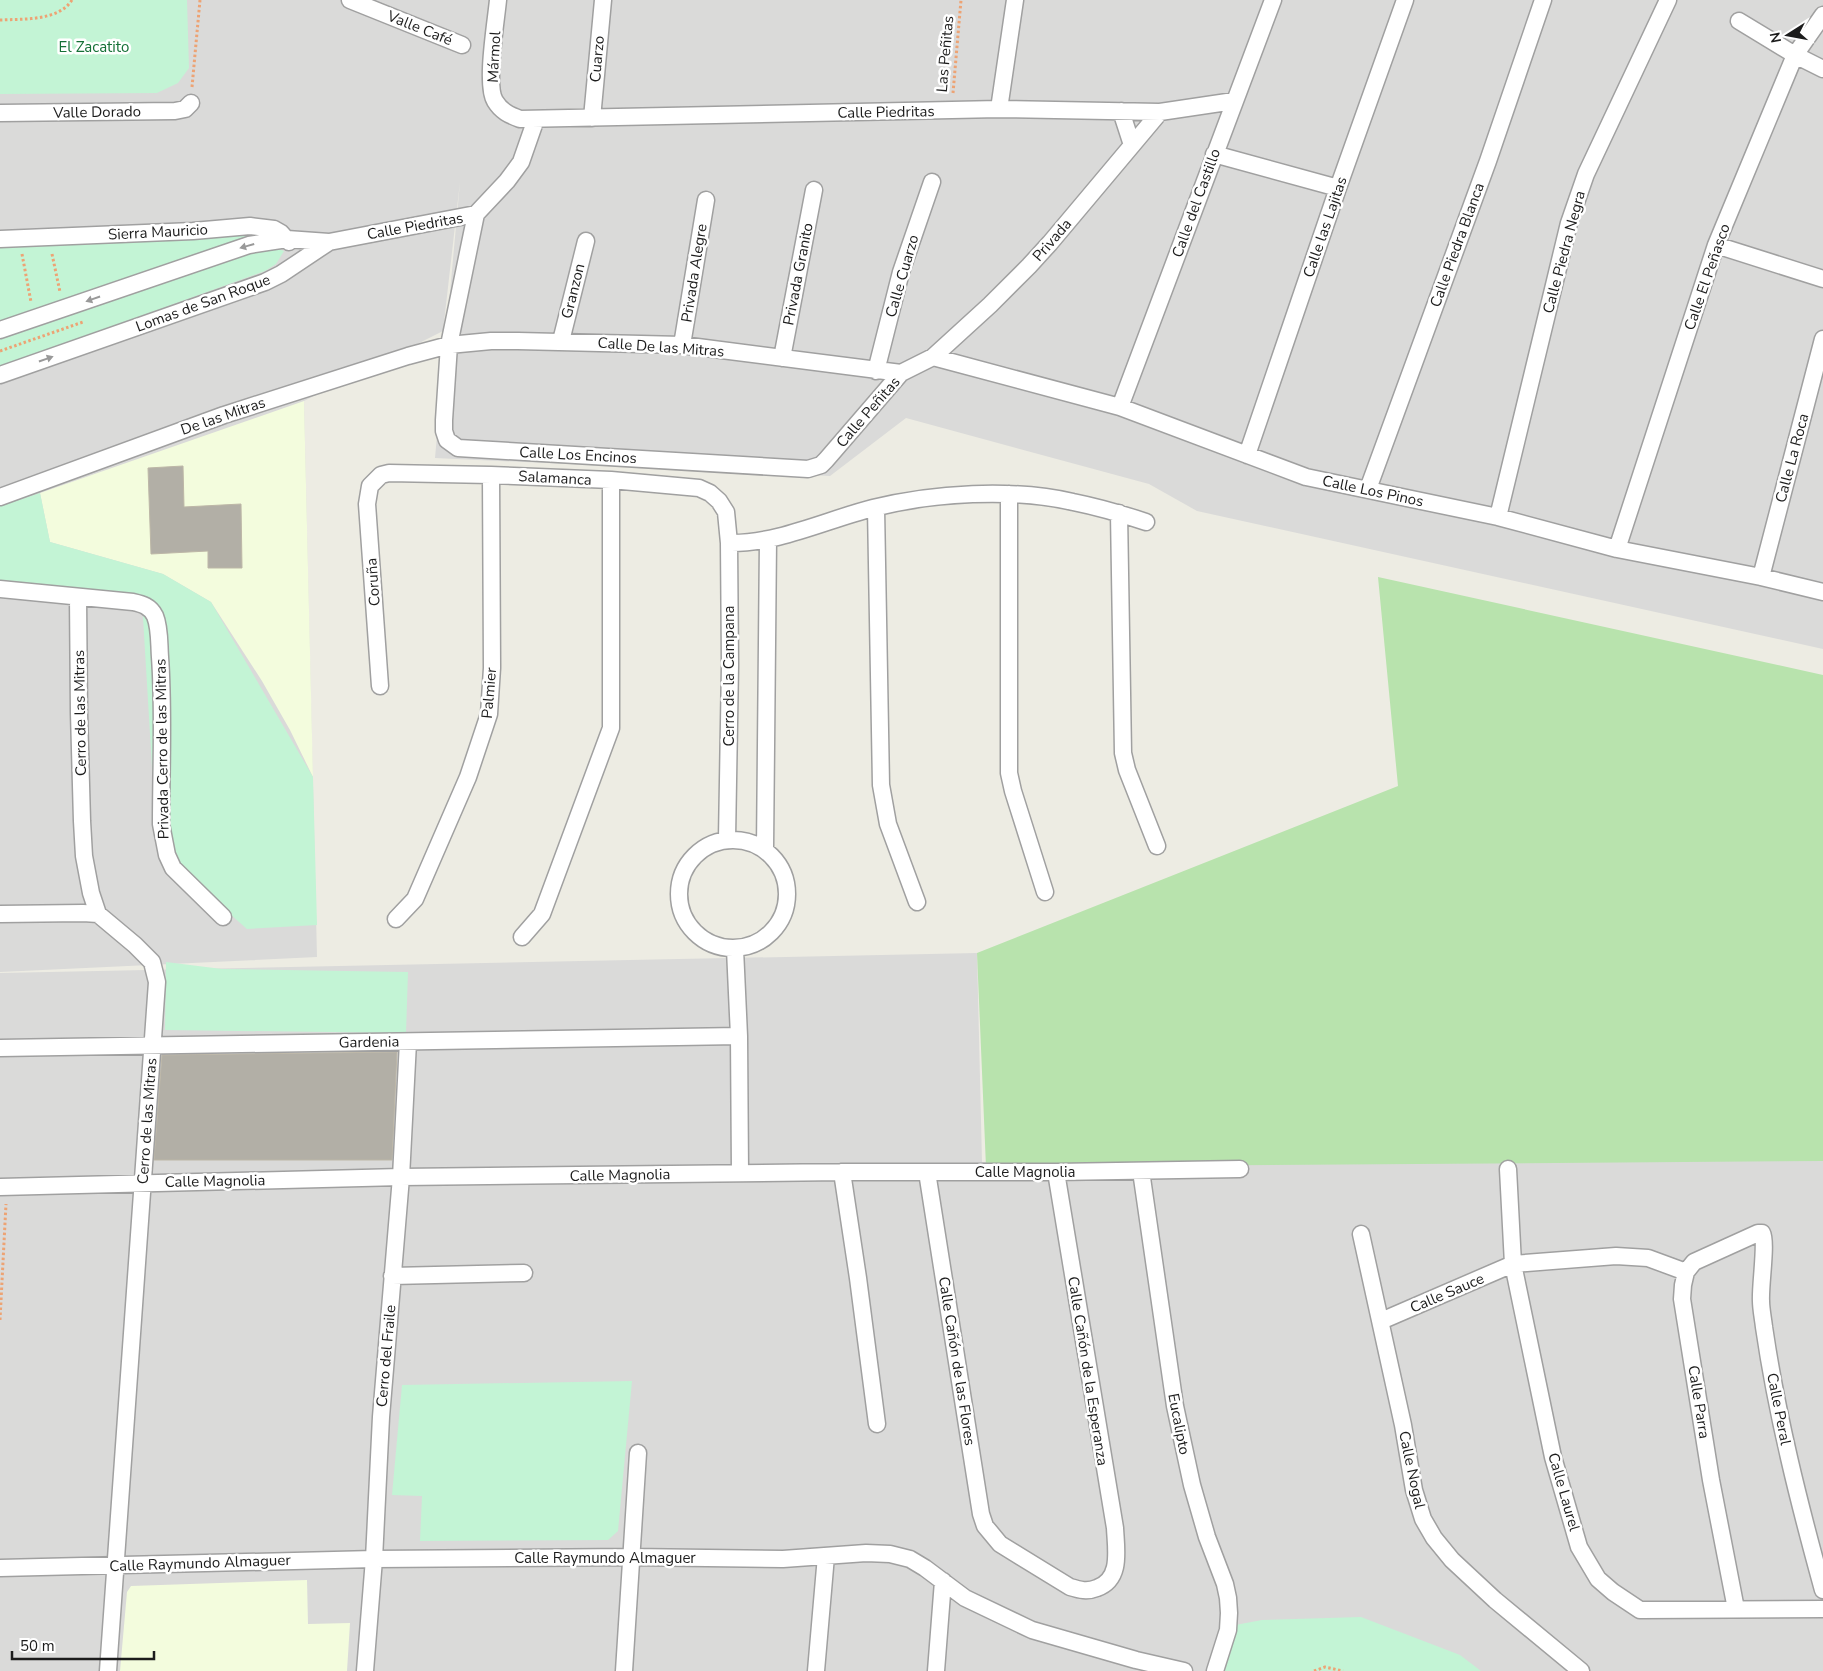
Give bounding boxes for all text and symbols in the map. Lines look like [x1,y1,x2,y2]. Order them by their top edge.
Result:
street label: Valle Café [384,5,456,50]
north arrow [1763,10,1813,60]
street label: Las Peñitas [932,15,958,93]
street label: Mármol [483,30,505,83]
text: N [1765,30,1786,44]
street label: Cuarzo [585,35,609,83]
park label: El Zacatito [59,37,129,57]
street label: Valle Dorado [52,101,141,123]
street label: Calle Piedritas [837,101,935,123]
street label: Calle del Castillo [1167,146,1225,260]
street label: Calle las Lajitas [1298,174,1352,280]
street label: Calle Piedra Blanca [1425,180,1489,310]
street label: Calle Piedra Negra [1538,188,1590,316]
street label: Calle Piedritas [365,208,465,244]
street label: Privada [1028,214,1076,266]
street label: Sierra Mauricio [108,219,208,245]
street label: Privada Granito [778,221,818,327]
street label: Calle El Peñasco [1679,221,1735,333]
street label: Privada Alegre [676,222,712,324]
street label: Calle Cuarzo [881,232,923,320]
one-way arrow [239,242,254,250]
street label: Granzon [556,261,590,321]
street label: Lomas de San Roque [133,269,273,337]
one-way arrow [85,295,100,303]
street label: Calle De las Mitras [597,333,725,361]
one-way arrow [39,355,54,363]
street label: Calle Peñitas [832,372,904,452]
street label: De las Mitras [178,392,268,440]
street label: Calle La Roca [1771,411,1813,505]
street label: Calle Los Encinos [519,442,637,468]
street label: Salamanca [518,466,592,490]
street label: Calle Los Pinos [1321,471,1425,511]
street label: Coruña [361,557,385,607]
street label: Cerro de la Campana [719,605,739,747]
street label: Cerro de las Mitras [69,650,91,776]
street label: Privada Cerro de las Mitras [150,658,174,840]
street label: Palmier [477,666,501,719]
street label: Gardenia [338,1031,400,1053]
street label: Cerro de las Mitras [133,1057,161,1185]
street label: Calle Magnolia [975,1162,1075,1182]
street label: Calle Magnolia [569,1164,671,1186]
street label: Calle Magnolia [164,1170,266,1192]
street label: Calle Sauce [1407,1268,1487,1318]
street label: Calle Cañón de las Flores [934,1275,980,1447]
street label: Calle Cañón de la Esperanza [1063,1275,1113,1467]
street label: Cerro del Fraile [372,1304,400,1408]
street label: Calle Parra [1683,1364,1715,1440]
street label: Calle Peral [1762,1371,1796,1447]
street label: Eucalipto [1163,1392,1195,1456]
street label: Calle Nogal [1394,1429,1430,1511]
street label: Calle Laurel [1543,1450,1585,1534]
street label: Calle Raymundo Almaguer [514,1548,696,1568]
street label: Calle Raymundo Almaguer [109,1550,292,1576]
scale bar [12,1628,155,1660]
text: 50 m [20,1636,55,1656]

